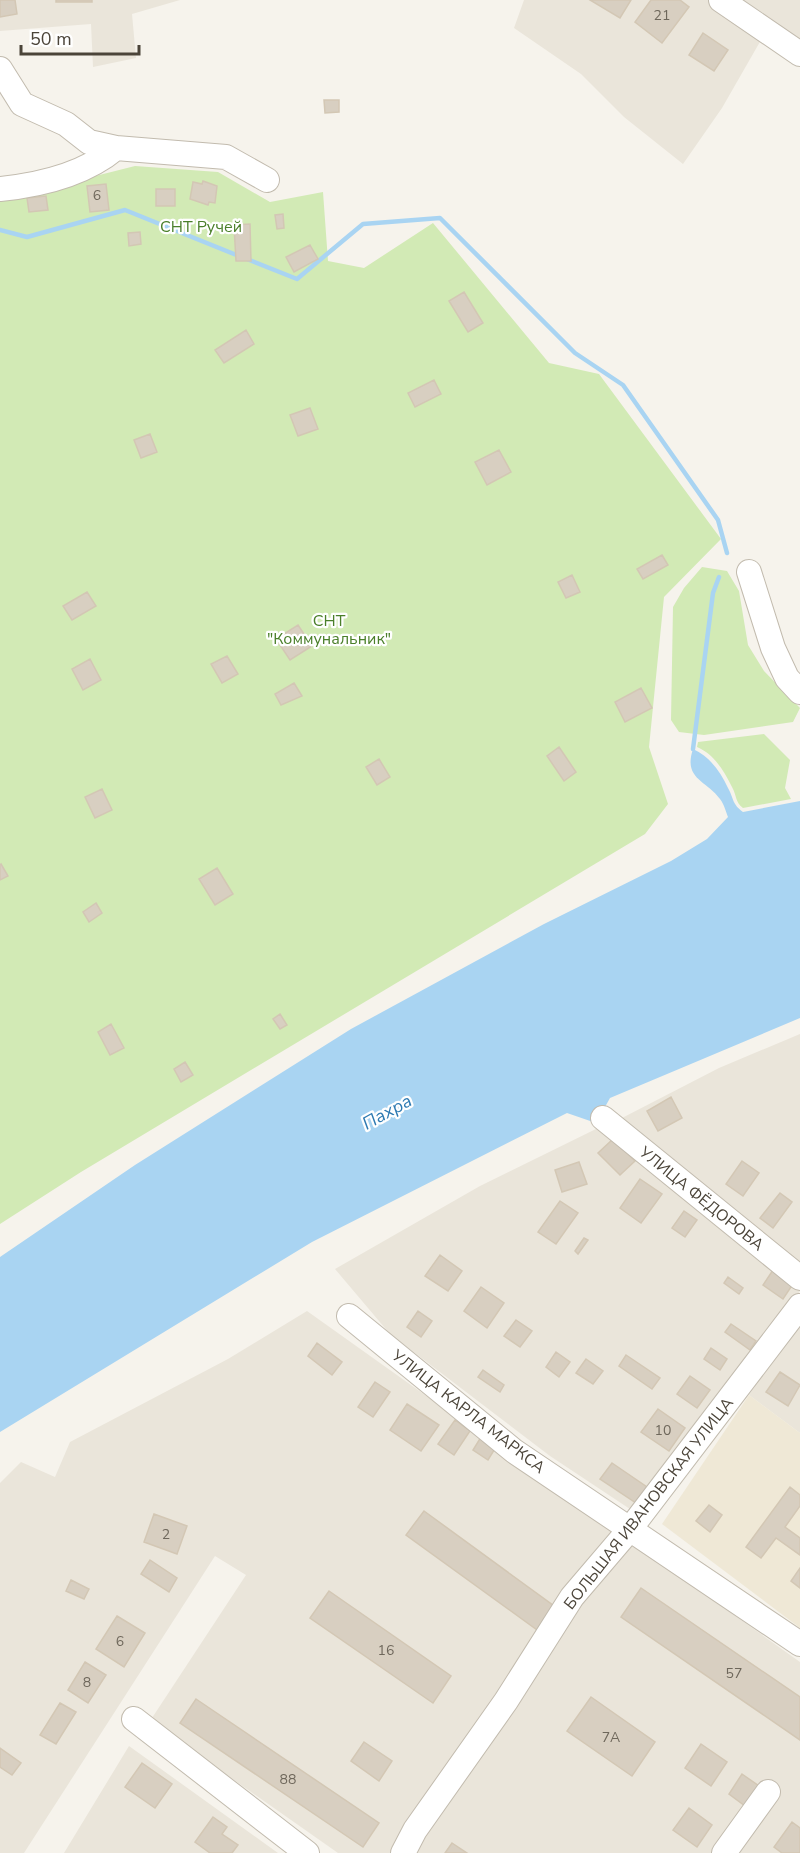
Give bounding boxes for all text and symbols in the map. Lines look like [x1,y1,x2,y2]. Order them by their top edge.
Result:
house number: 21 [654,6,670,25]
scale bar [21,18,140,56]
text: 50 m [30,27,72,51]
house number: 6 [93,186,101,205]
park label: СНТ Ручей [160,216,242,238]
park label: СНТ "Коммунальник" [267,610,391,650]
water label: Пахра [358,1089,416,1135]
street label: УЛИЦА ФЁДОРОВА [634,1141,769,1256]
street label: УЛИЦА КАРЛА МАРКСА [386,1344,550,1479]
street label: БОЛЬШАЯ ИВАНОВСКАЯ УЛИЦА [559,1393,739,1614]
house number: 10 [655,1421,671,1440]
house number: 2 [162,1525,170,1544]
house number: 6 [116,1632,124,1651]
house number: 16 [378,1641,394,1660]
house number: 57 [726,1664,742,1683]
house number: 8 [83,1673,91,1692]
house number: 7А [602,1728,620,1747]
house number: 88 [280,1770,296,1789]

